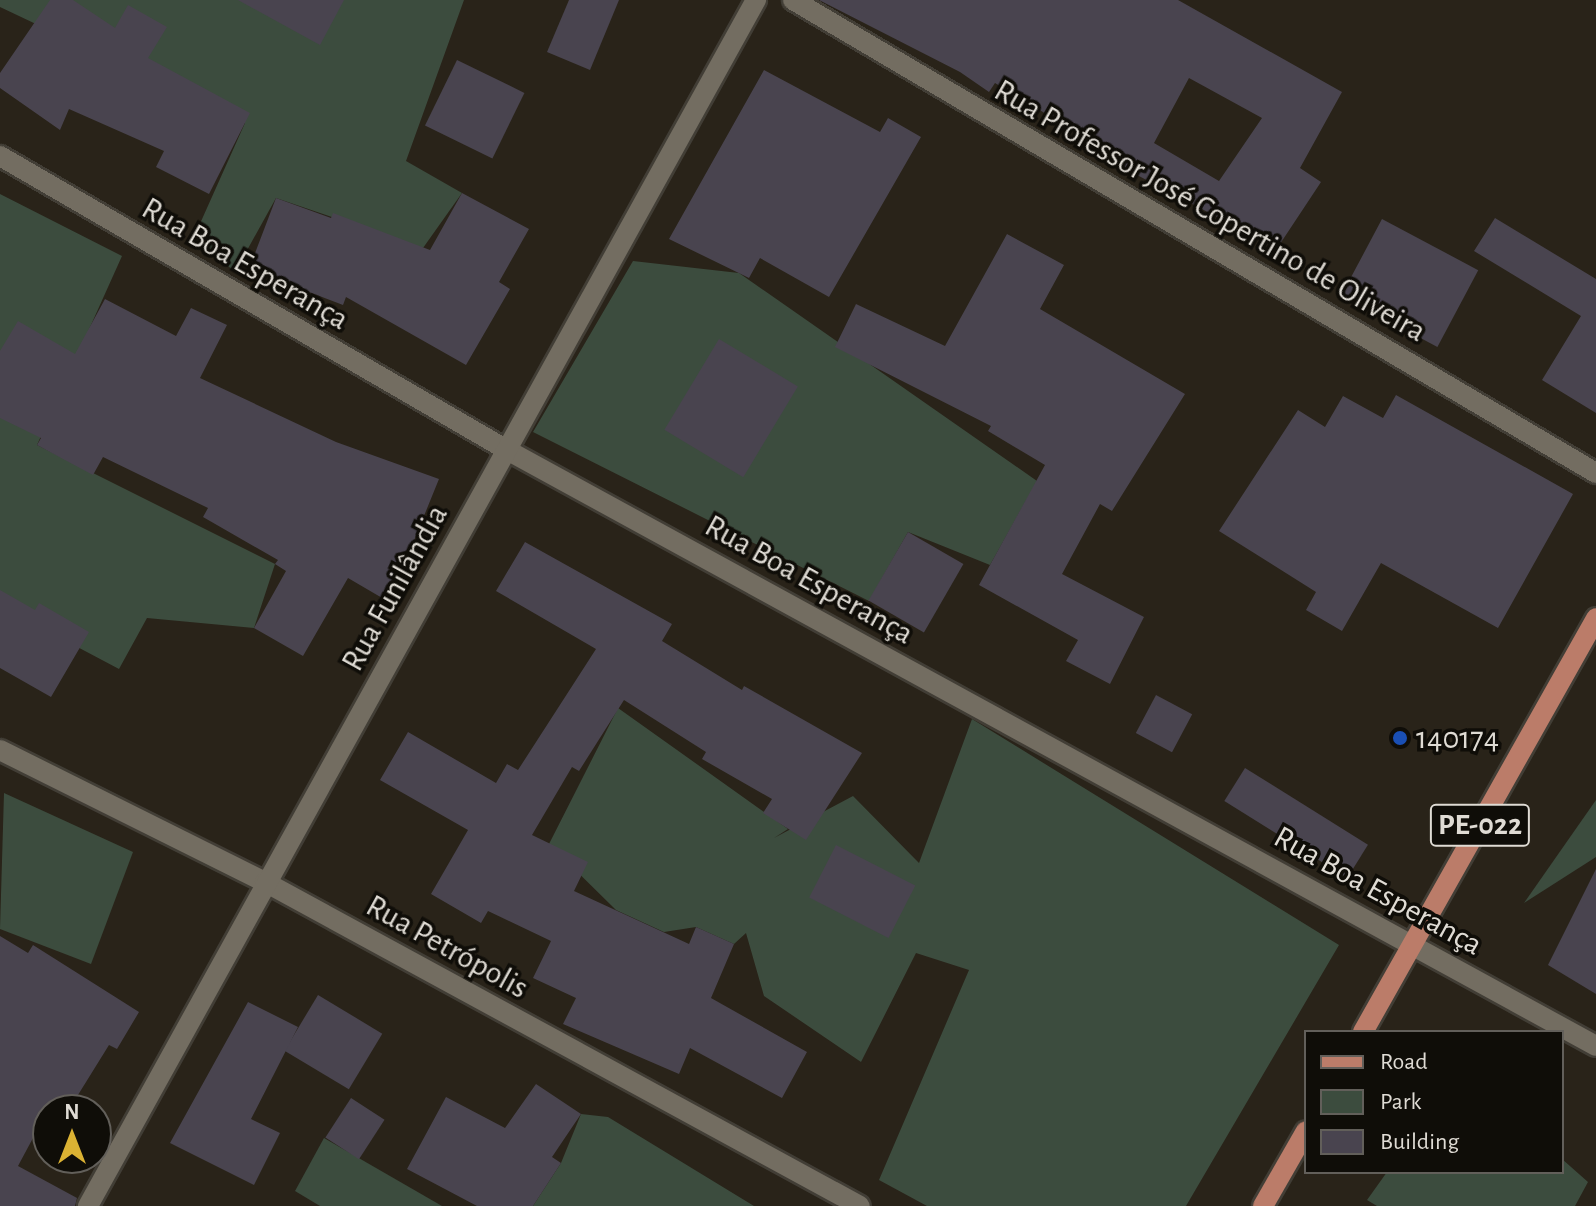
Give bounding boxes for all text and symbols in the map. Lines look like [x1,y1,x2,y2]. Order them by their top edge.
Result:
street label: Rua Professor José Copertino de Oliveira [987,71,1433,351]
street label: Rua Boa Esperança [135,189,355,339]
street label: Rua Funilândia [334,498,456,678]
street label: Rua Boa Esperança [698,507,920,653]
place label: 140174 [1416,719,1499,757]
marker: 140174 [1391,729,1409,747]
road number: PE-022 [1428,799,1532,851]
street label: Rua Boa Esperança [1267,818,1489,964]
street label: Rua Petrópolis [359,887,535,1007]
legend [1304,1030,1564,1174]
text: Road [1380,1050,1428,1074]
text: Park [1380,1090,1421,1114]
north arrow [32,1094,112,1174]
text: N [64,1101,80,1123]
text: Building [1380,1130,1459,1154]

